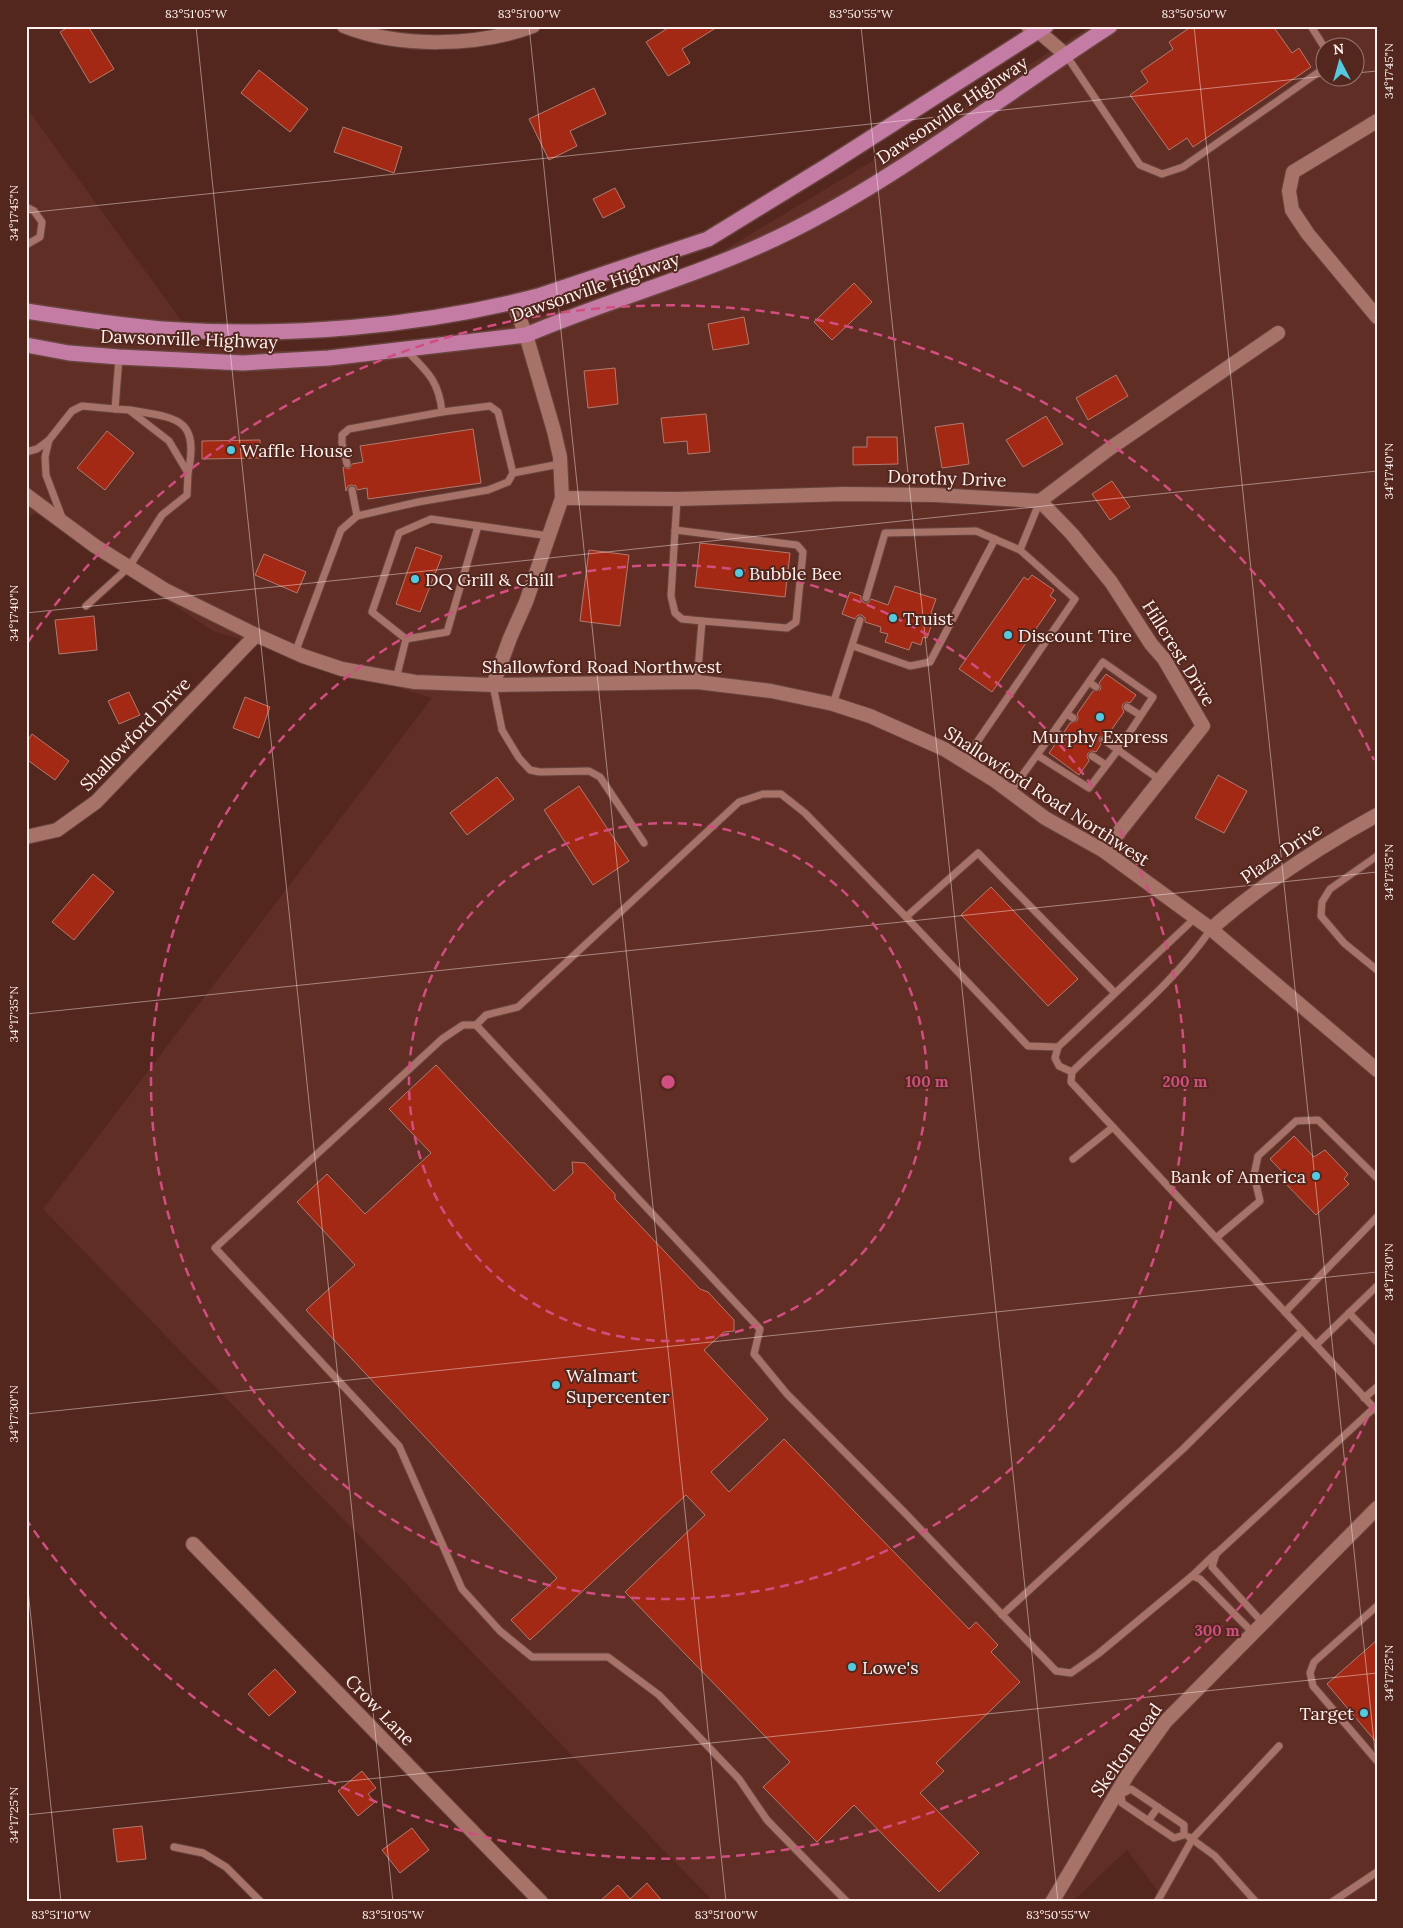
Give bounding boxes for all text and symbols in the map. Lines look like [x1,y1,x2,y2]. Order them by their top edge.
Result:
text: 83°51'05"W [165,6,228,21]
text: 83°51'00"W [498,6,561,21]
text: 83°50'55"W [829,6,894,21]
text: 83°50'50"W [1162,6,1227,21]
north arrow [1316,38,1366,88]
text: N [1332,40,1345,59]
text: 34°17'45"N [1381,43,1396,99]
street label: Dawsonville Highway [872,51,1032,169]
text: 34°17'45"N [6,185,21,241]
street label: Dawsonville Highway [507,247,683,327]
street label: Dawsonville Highway [100,324,279,354]
place label: Waffle House [241,439,353,462]
text: 34°17'40"N [1381,443,1396,500]
marker: Waffle House [225,444,237,456]
street label: Dorothy Drive [887,464,1007,492]
place label: Bubble Bee [749,562,842,585]
marker: Bubble Bee [733,567,745,579]
place label: DQ Grill & Chill [425,568,554,591]
marker: DQ Grill & Chill [409,573,421,585]
text: 34°17'40"N [6,585,21,642]
street label: Hillcrest Drive [1137,596,1221,711]
place label: Truist [903,607,953,630]
marker: Truist [887,612,899,624]
place label: Discount Tire [1018,624,1132,647]
marker: Discount Tire [1002,629,1014,641]
street label: Shallowford Road Northwest [482,655,722,678]
street label: Shallowford Drive [75,672,195,796]
marker: Murphy Express [1094,711,1106,723]
street label: Shallowford Road Northwest [940,721,1154,871]
place label: Murphy Express [1032,725,1168,748]
street label: Plaza Drive [1236,817,1326,889]
text: 34°17'35"N [1381,844,1396,900]
text: 34°17'35"N [6,986,21,1042]
text: 100 m [906,1072,949,1091]
text: 200 m [1163,1072,1208,1091]
centre of rings [659,1073,677,1091]
place label: Bank of America [1170,1165,1306,1188]
marker: Bank of America [1310,1170,1322,1182]
text: 34°17'30"N [1381,1243,1396,1301]
place label: Walmart Supercenter [566,1364,670,1408]
marker: Walmart Supercenter [550,1379,562,1391]
text: 34°17'30"N [6,1385,21,1443]
text: 300 m [1194,1621,1240,1640]
text: 34°17'25"N [1381,1645,1396,1701]
place label: Lowe's [862,1656,919,1679]
marker: Lowe's [846,1661,858,1673]
street label: Crow Lane [340,1669,420,1751]
street label: Skelton Road [1085,1698,1167,1801]
place label: Target [1299,1702,1354,1725]
marker: Target [1358,1707,1370,1719]
text: 34°17'25"N [6,1787,21,1843]
text: 83°51'10"W [31,1907,92,1922]
text: 83°51'05"W [362,1907,425,1922]
text: 83°51'00"W [695,1907,758,1922]
text: 83°50'55"W [1026,1907,1091,1922]

